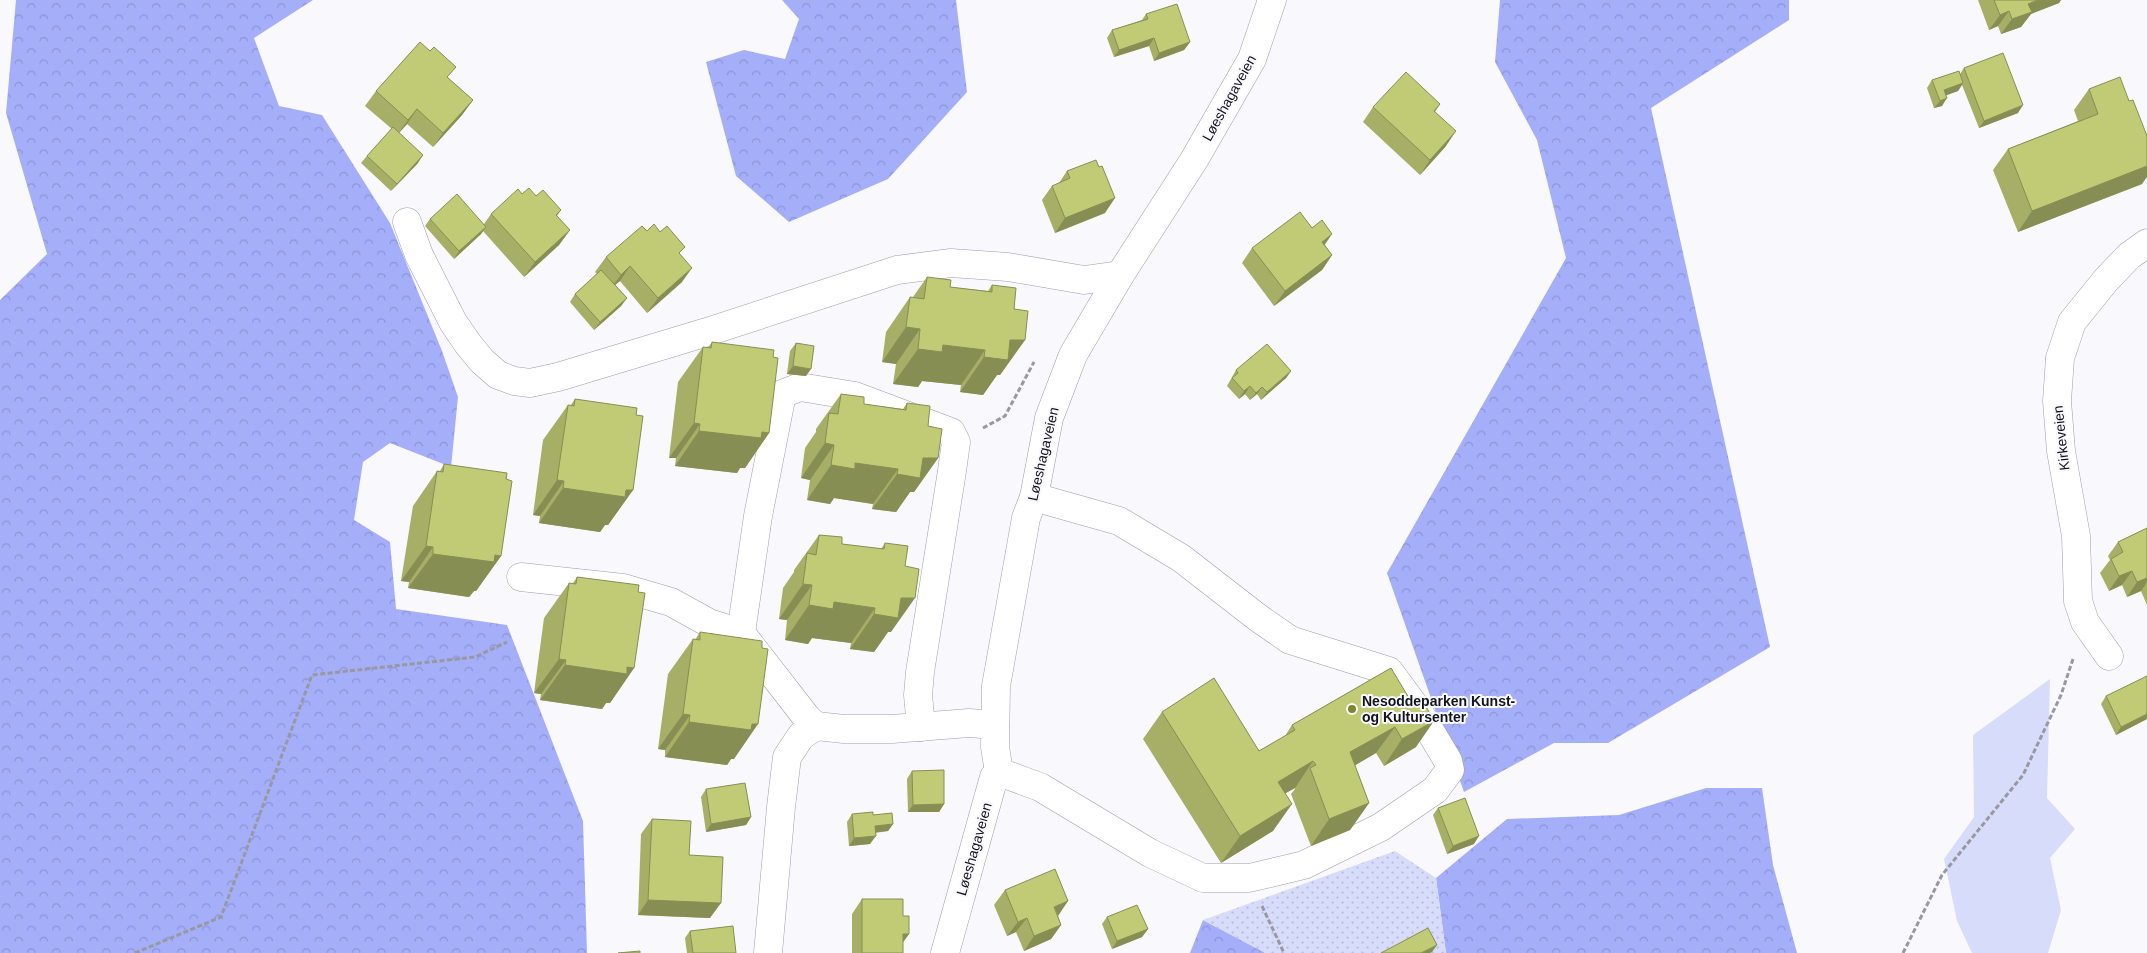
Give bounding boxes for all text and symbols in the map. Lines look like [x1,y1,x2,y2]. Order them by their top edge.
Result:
street label: Løeshagaveien [1199,52,1259,144]
street label: Kirkeveien [2050,405,2072,471]
street label: Løeshagaveien [1024,406,1062,502]
place label: Nesoddeparken Kunst- og Kultursenter [1362,693,1516,725]
marker: Nesoddeparken Kunst- og Kultursenter [1346,703,1358,715]
street label: Løeshagaveien [953,801,995,897]

